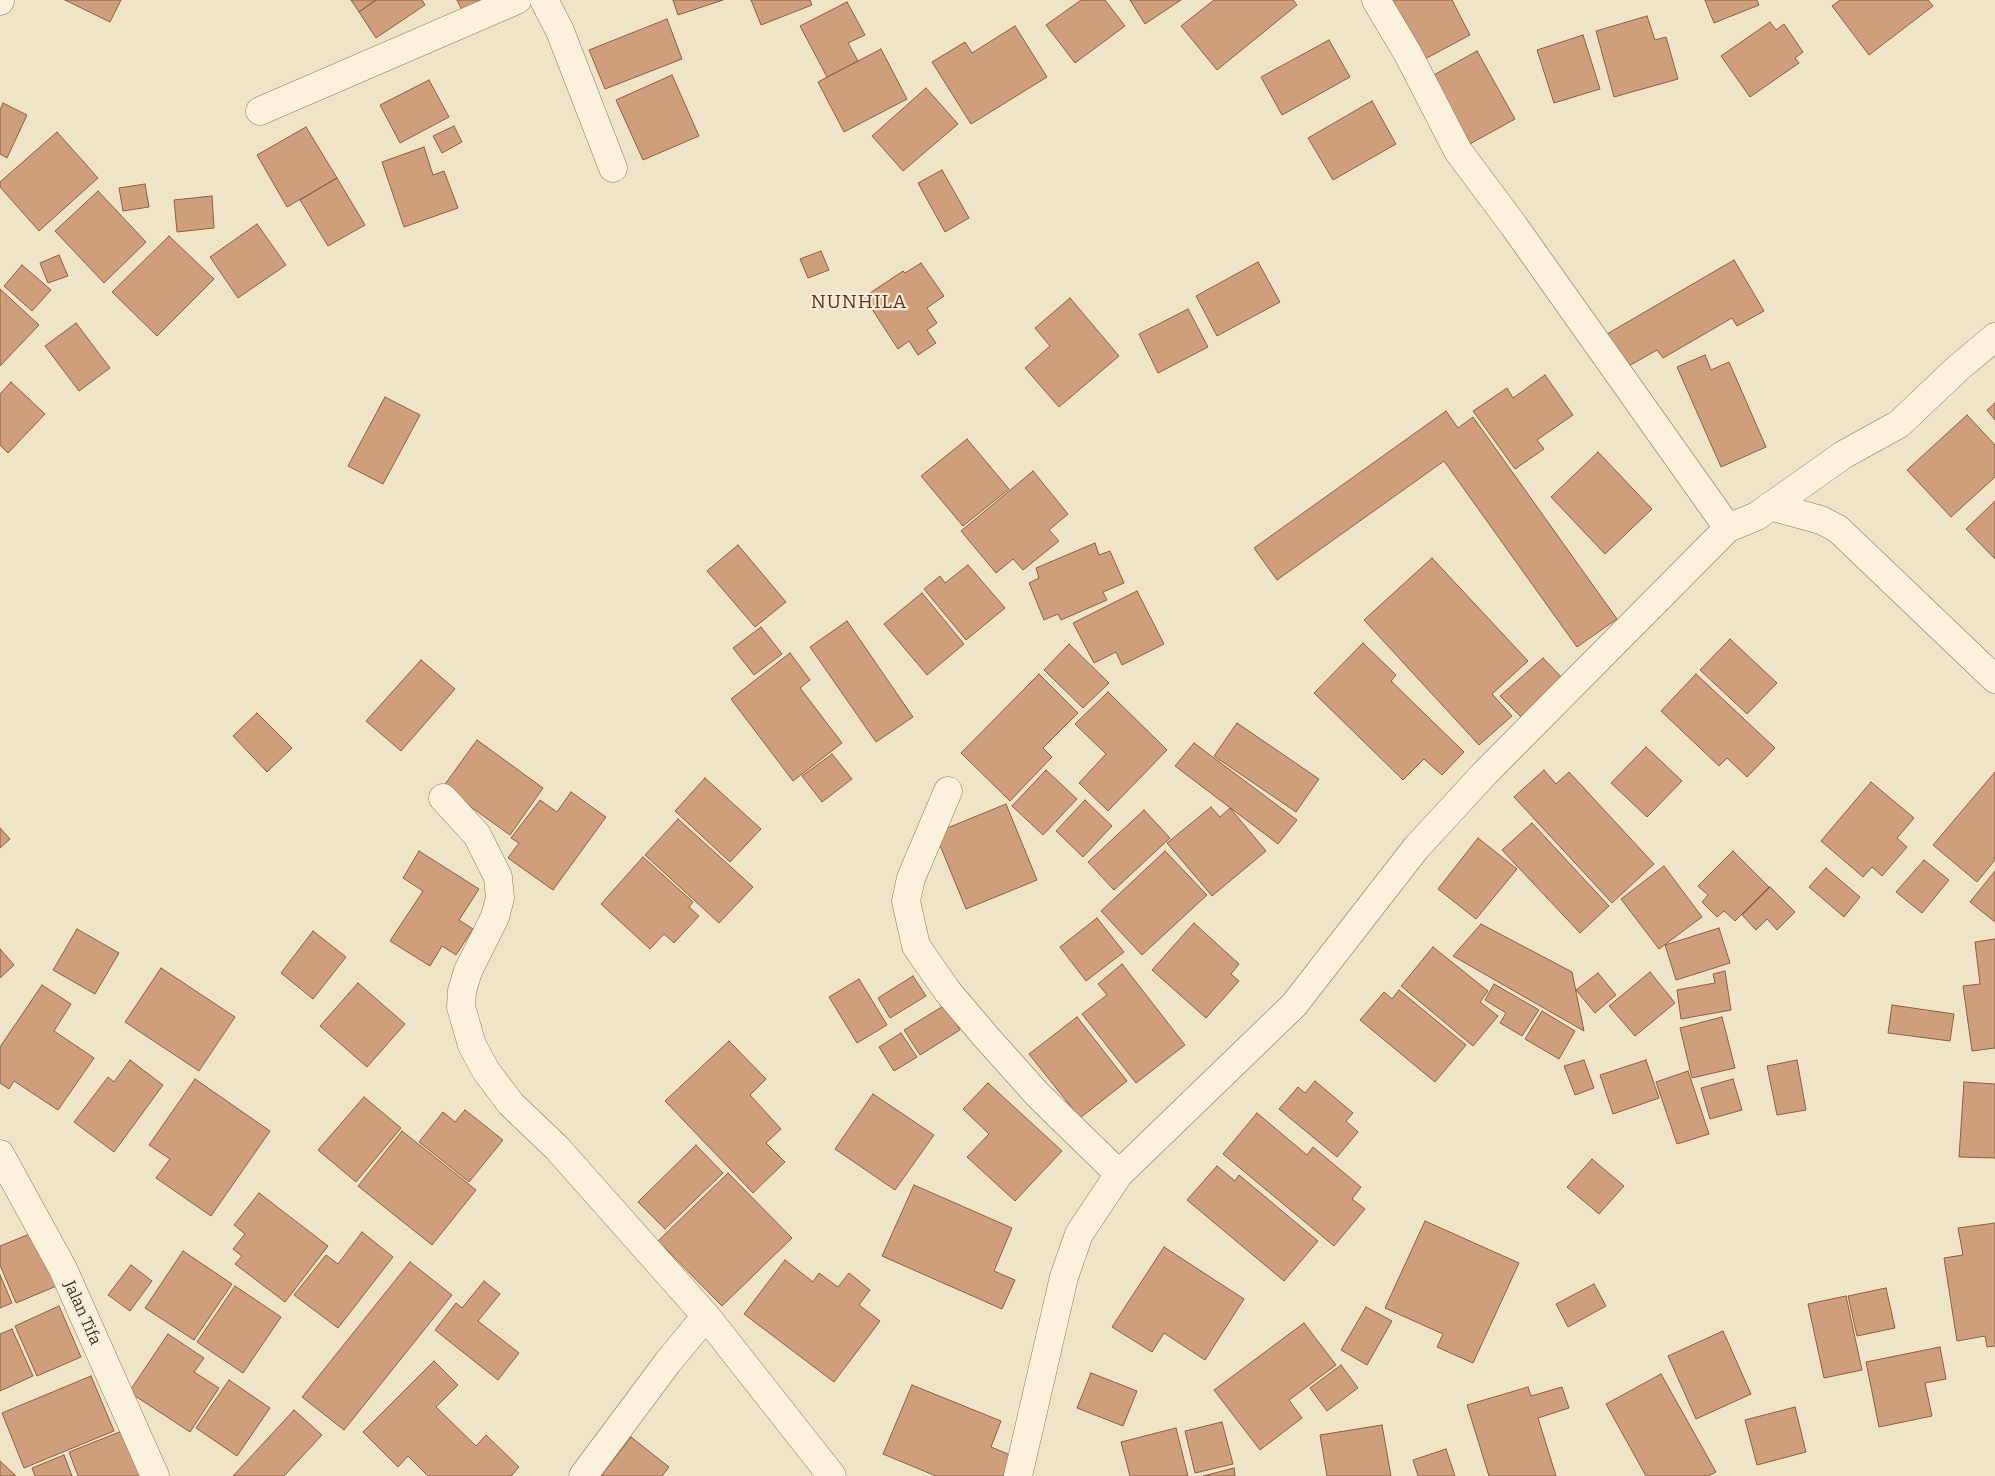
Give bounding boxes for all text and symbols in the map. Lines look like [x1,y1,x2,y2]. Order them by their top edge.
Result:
district label: NUNHILA [810,292,908,314]
street label: Jalan Tifa [59,1278,105,1348]

